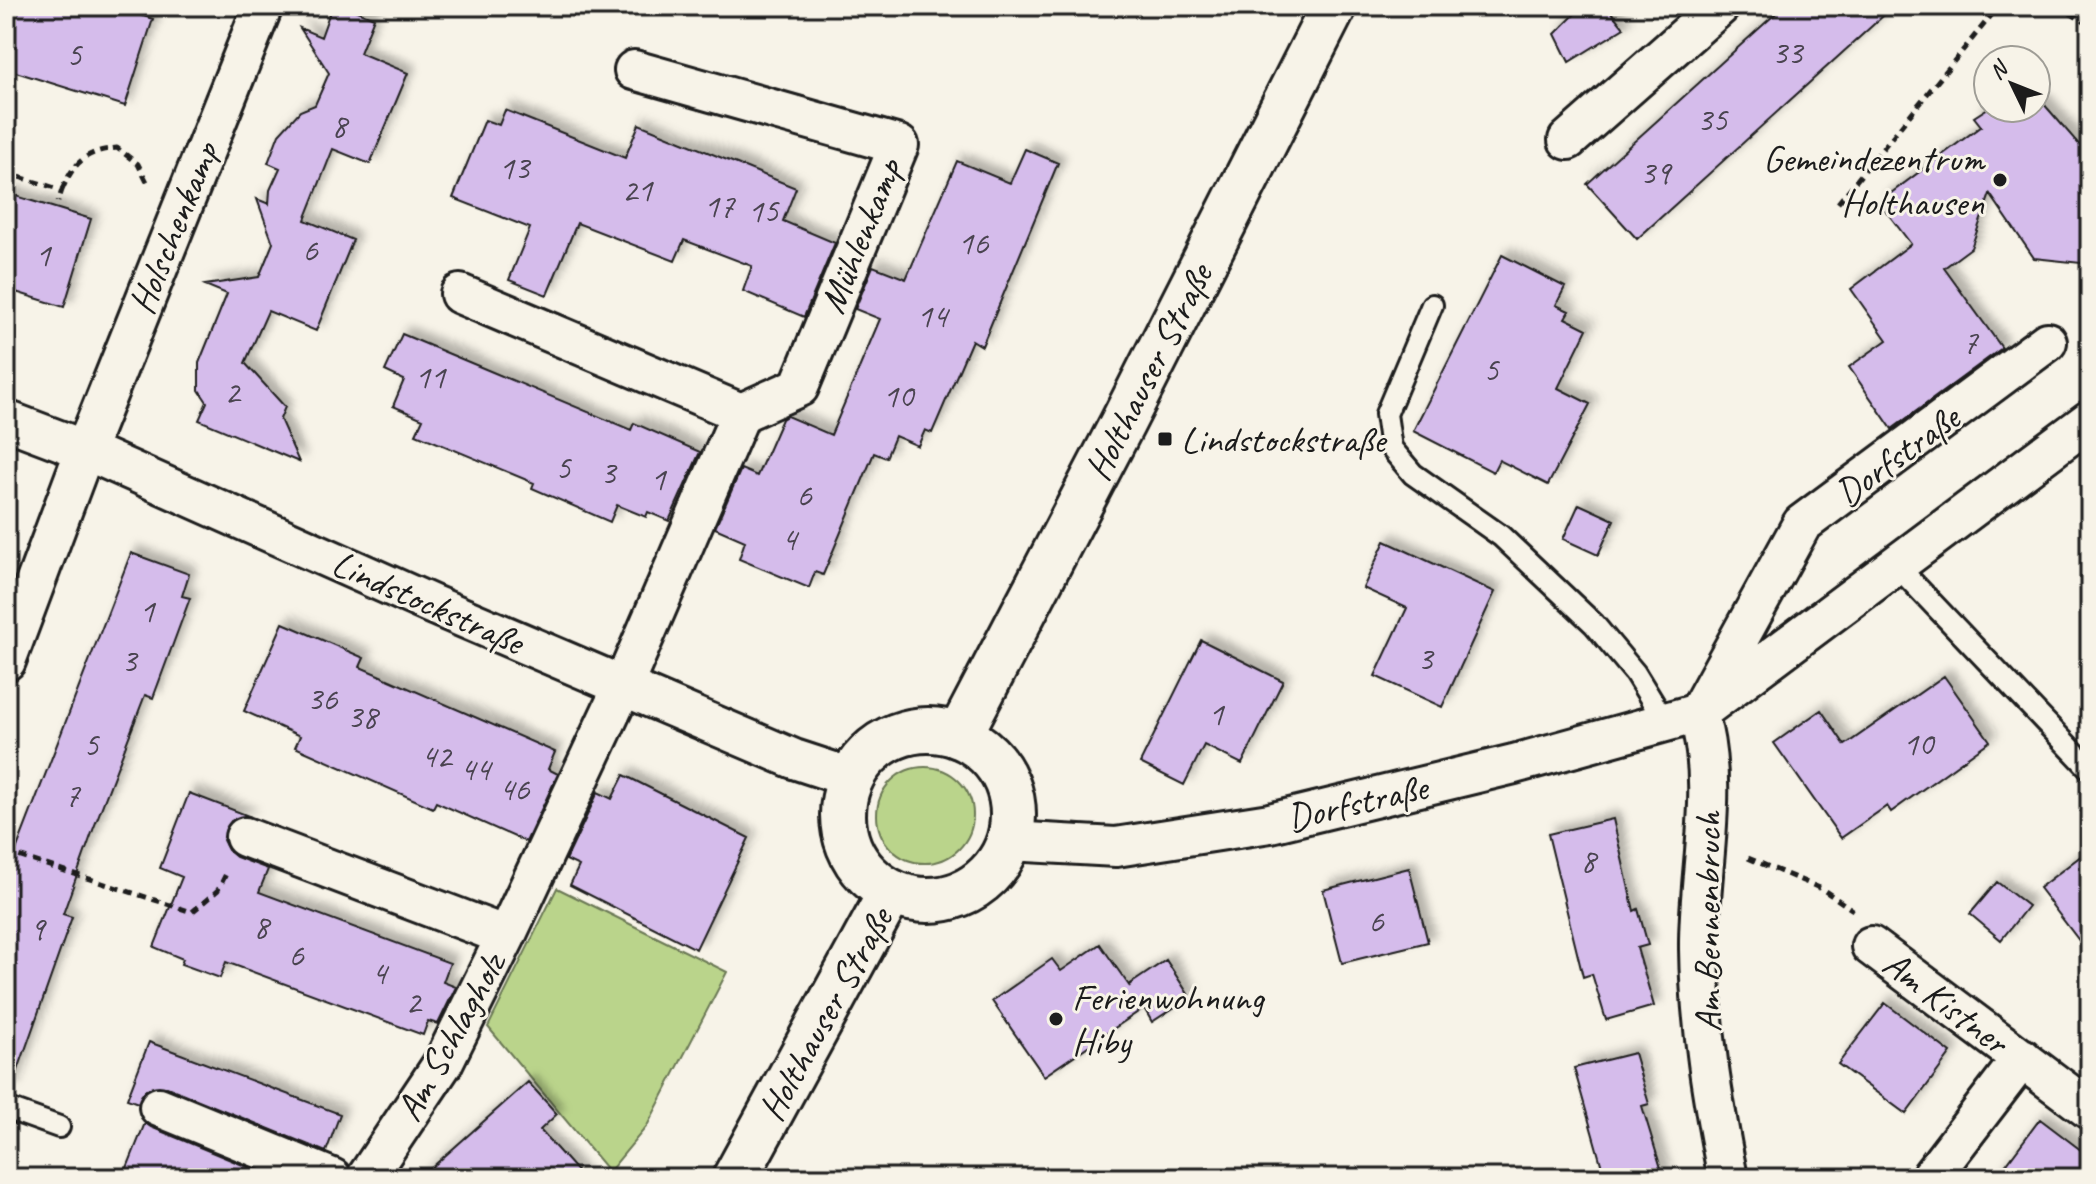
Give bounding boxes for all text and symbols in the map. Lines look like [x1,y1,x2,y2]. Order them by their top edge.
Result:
house number: 33 [1772,31,1805,74]
house number: 5 [66,33,83,76]
north arrow [1972,44,2052,124]
text: N [1983,54,2015,86]
house number: 35 [1697,98,1729,141]
house number: 8 [331,104,350,147]
street label: Holschenkamp [118,133,230,321]
place label: Gemeindezentrum Holthausen [1763,135,1987,226]
house number: 13 [499,146,532,189]
street label: Mühlenkamp [808,150,914,320]
house number: 39 [1640,151,1673,194]
house number: 21 [622,168,654,211]
marker: Gemeindezentrum Holthausen [1991,171,2009,189]
house number: 17 [704,184,736,227]
house number: 15 [748,189,780,232]
house number: 16 [958,221,990,264]
house number: 6 [302,228,319,271]
house number: 1 [35,233,52,276]
street label: Holthauser Straße [1074,254,1224,488]
house number: 14 [917,294,951,337]
house number: 7 [1962,320,1979,363]
house number: 5 [1483,348,1500,391]
house number: 11 [415,355,447,398]
house number: 2 [224,370,242,413]
house number: 10 [883,374,916,417]
street label: Dorfstraße [1826,393,1971,516]
place label: Lindstockstraße [1181,416,1388,463]
marker: Lindstockstraße [1156,430,1174,448]
house number: 5 [555,446,572,489]
house number: 3 [600,451,618,494]
house number: 1 [650,457,667,500]
house number: 6 [796,473,813,516]
house number: 4 [781,517,800,560]
street label: Lindstockstraße [325,539,533,667]
house number: 1 [139,589,156,632]
house number: 3 [1417,637,1435,680]
house number: 3 [121,639,139,682]
house number: 36 [307,677,339,720]
house number: 1 [1208,692,1225,735]
house number: 38 [347,695,381,738]
house number: 10 [1903,722,1936,765]
house number: 5 [83,723,100,766]
house number: 42 [421,734,454,777]
house number: 44 [460,747,494,790]
street label: Dorfstraße [1282,763,1434,841]
house number: 46 [499,767,531,810]
house number: 7 [64,773,81,816]
street label: Am Bennenbruch [1684,810,1731,1032]
house number: 8 [1580,839,1599,882]
street label: Holthauser Straße [748,897,904,1129]
house number: 6 [1368,899,1385,942]
house number: 8 [253,905,272,948]
house number: 9 [29,907,47,950]
house number: 6 [288,933,305,976]
street label: Am Kistner [1874,940,2019,1066]
street label: Am Schlagholz [385,943,517,1129]
house number: 4 [371,951,390,994]
place label: Ferienwohnung Hiby [1072,974,1265,1065]
house number: 2 [405,980,423,1023]
marker: Ferienwohnung Hiby [1047,1010,1065,1028]

